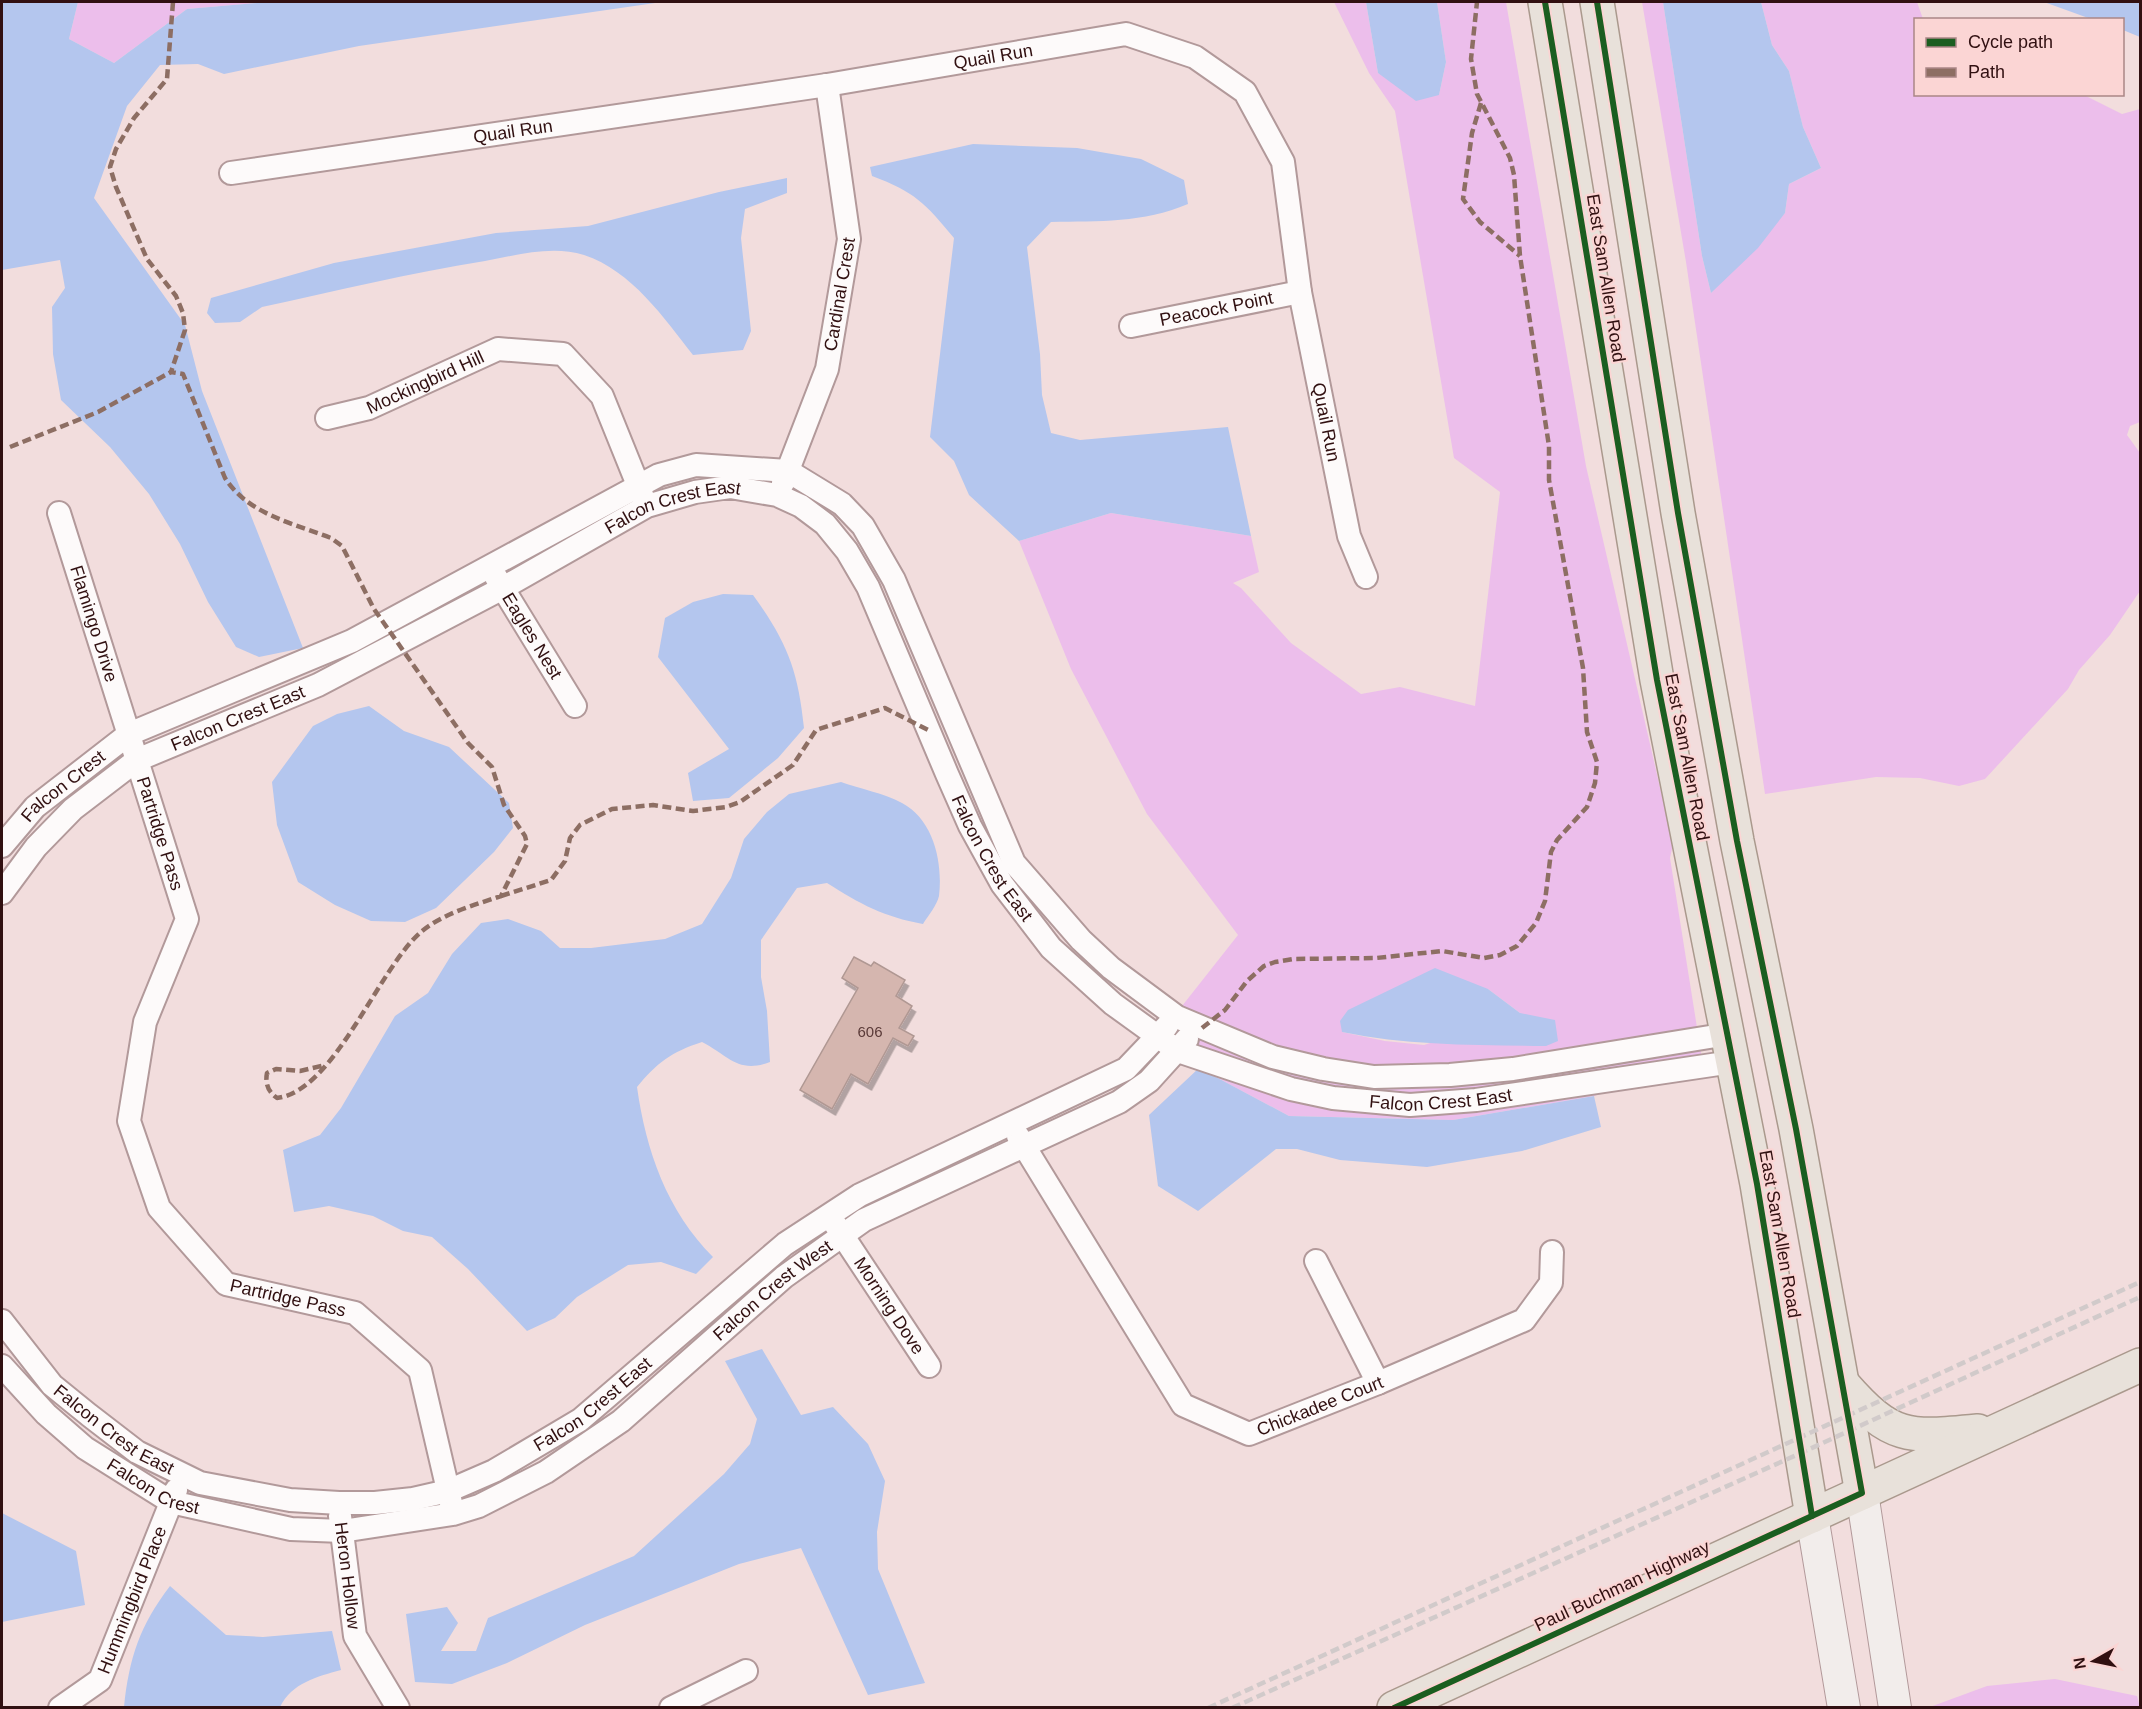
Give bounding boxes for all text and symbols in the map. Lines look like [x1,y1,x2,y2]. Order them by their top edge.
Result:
legend [1914,18,2124,96]
text: Cycle path [1968,32,2053,52]
street label: Quail Run [952,40,1034,73]
text: Path [1968,62,2005,82]
street label: Quail Run [472,116,554,147]
street label: East Sam Allen Road [1583,192,1629,364]
street label: Cardinal Crest [820,236,859,353]
street label: Peacock Point [1158,288,1275,330]
street label: Mockingbird Hill [363,347,487,418]
street label: Quail Run [1308,381,1344,463]
street label: Falcon Crest East [601,477,742,538]
street label: Flamingo Drive [66,563,122,684]
street label: Eagles Nest [498,589,566,682]
street label: East Sam Allen Road [1661,672,1713,842]
street label: Falcon Crest East [168,682,308,755]
street label: Falcon Crest [17,746,109,826]
street label: Partridge Pass [133,774,187,893]
street label: Falcon Crest East [948,792,1037,925]
house number: 606 [857,1023,883,1040]
street label: Falcon Crest East [1368,1085,1513,1115]
street label: East Sam Allen Road [1755,1149,1805,1319]
street label: Falcon Crest West [709,1236,836,1345]
street label: Morning Dove [850,1253,928,1358]
street label: Partridge Pass [228,1275,348,1321]
street label: Falcon Crest East [530,1353,656,1455]
street label: Chickadee Court [1254,1372,1386,1440]
street label: Falcon Crest East [50,1381,177,1479]
street label: Falcon Crest [103,1454,201,1518]
street label: Heron Hollow [331,1521,364,1631]
street label: Hummingbird Place [94,1523,170,1677]
street label: Paul Buchman Highway [1531,1537,1713,1635]
north arrow [2064,1631,2124,1691]
text: N [2070,1656,2089,1670]

